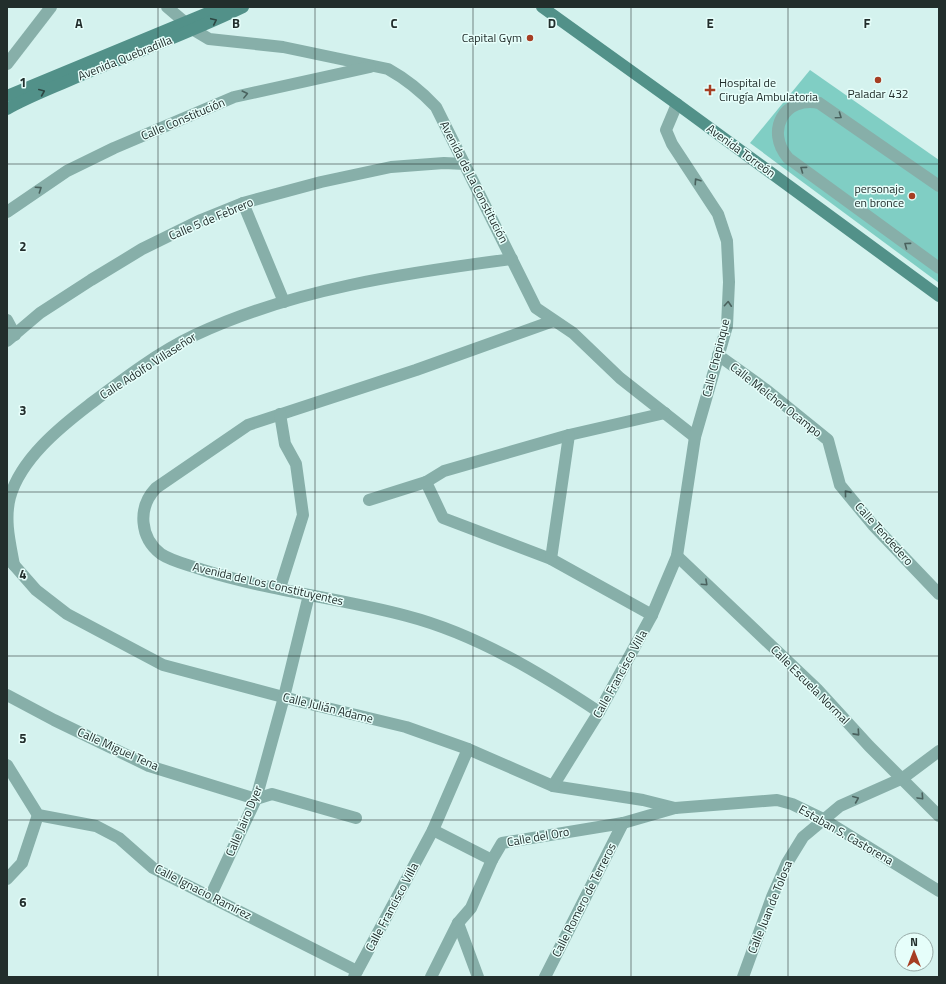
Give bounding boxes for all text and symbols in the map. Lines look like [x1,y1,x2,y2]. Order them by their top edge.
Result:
text: A [75,13,83,33]
text: B [232,13,240,33]
text: C [390,13,398,33]
text: D [548,13,556,33]
text: E [706,13,714,33]
text: F [864,13,871,33]
one-way arrow [210,18,217,26]
place label: Capital Gym [462,28,522,47]
street label: Avenida Quebradilla [75,30,175,85]
marker: Capital Gym [525,33,535,43]
text: 1 [19,72,27,92]
place label: Hospital de Cirugía Ambulatoria [719,73,818,106]
marker: Paladar 432 [873,75,883,85]
marker: Hospital de Cirugía Ambulatoria [704,84,716,96]
place label: Paladar 432 [847,84,909,103]
one-way arrow [38,89,46,97]
one-way arrow [242,91,248,99]
street label: Calle Constitución [138,92,228,145]
one-way arrow [835,111,842,119]
street label: Avenida de La Constitución [435,117,514,246]
street label: Avenida Torreón [703,119,780,182]
one-way arrow [800,167,807,174]
one-way arrow [694,178,702,185]
place label: personaje en bronce [854,179,904,212]
one-way arrow [35,187,42,194]
marker: personaje en bronce [907,191,917,201]
street label: Calle 5 de Febrero [166,192,256,245]
text: 2 [19,236,27,256]
one-way arrow [905,243,912,250]
one-way arrow [724,301,732,307]
street label: Calle Chepinque [697,317,734,399]
street label: Calle Adolfo Villaseñor [96,327,200,404]
street label: Calle Melchor Ocampo [726,358,826,442]
text: 3 [19,400,27,420]
one-way arrow [844,490,851,497]
street label: Calle Tendedero [851,498,918,570]
street label: Avenida de Los Constituyentes [191,557,346,610]
text: 4 [19,564,27,584]
one-way arrow [700,578,708,586]
street label: Calle Francisco Villa [587,626,652,721]
street label: Calle Escuela Normal [766,641,854,729]
street label: Calle Julián Adame [281,687,375,728]
street label: Calle Miguel Tena [74,722,162,775]
text: 5 [19,728,27,748]
one-way arrow [853,729,860,736]
street label: Calle Jairo Dyer [220,782,267,859]
one-way arrow [916,792,924,800]
one-way arrow [852,796,859,804]
street label: Estaban S. Castorena [795,800,897,869]
street label: Calle del Oro [505,822,571,851]
street label: Calle Romero de Terreros [546,839,621,960]
street label: Calle Juan de Tolosa [742,857,797,956]
street label: Calle Ignacio Ramírez [151,859,255,924]
street label: Calle Francisco Villa [360,859,423,955]
text: 6 [19,892,27,912]
north arrow [894,932,934,972]
text: N [910,934,918,950]

